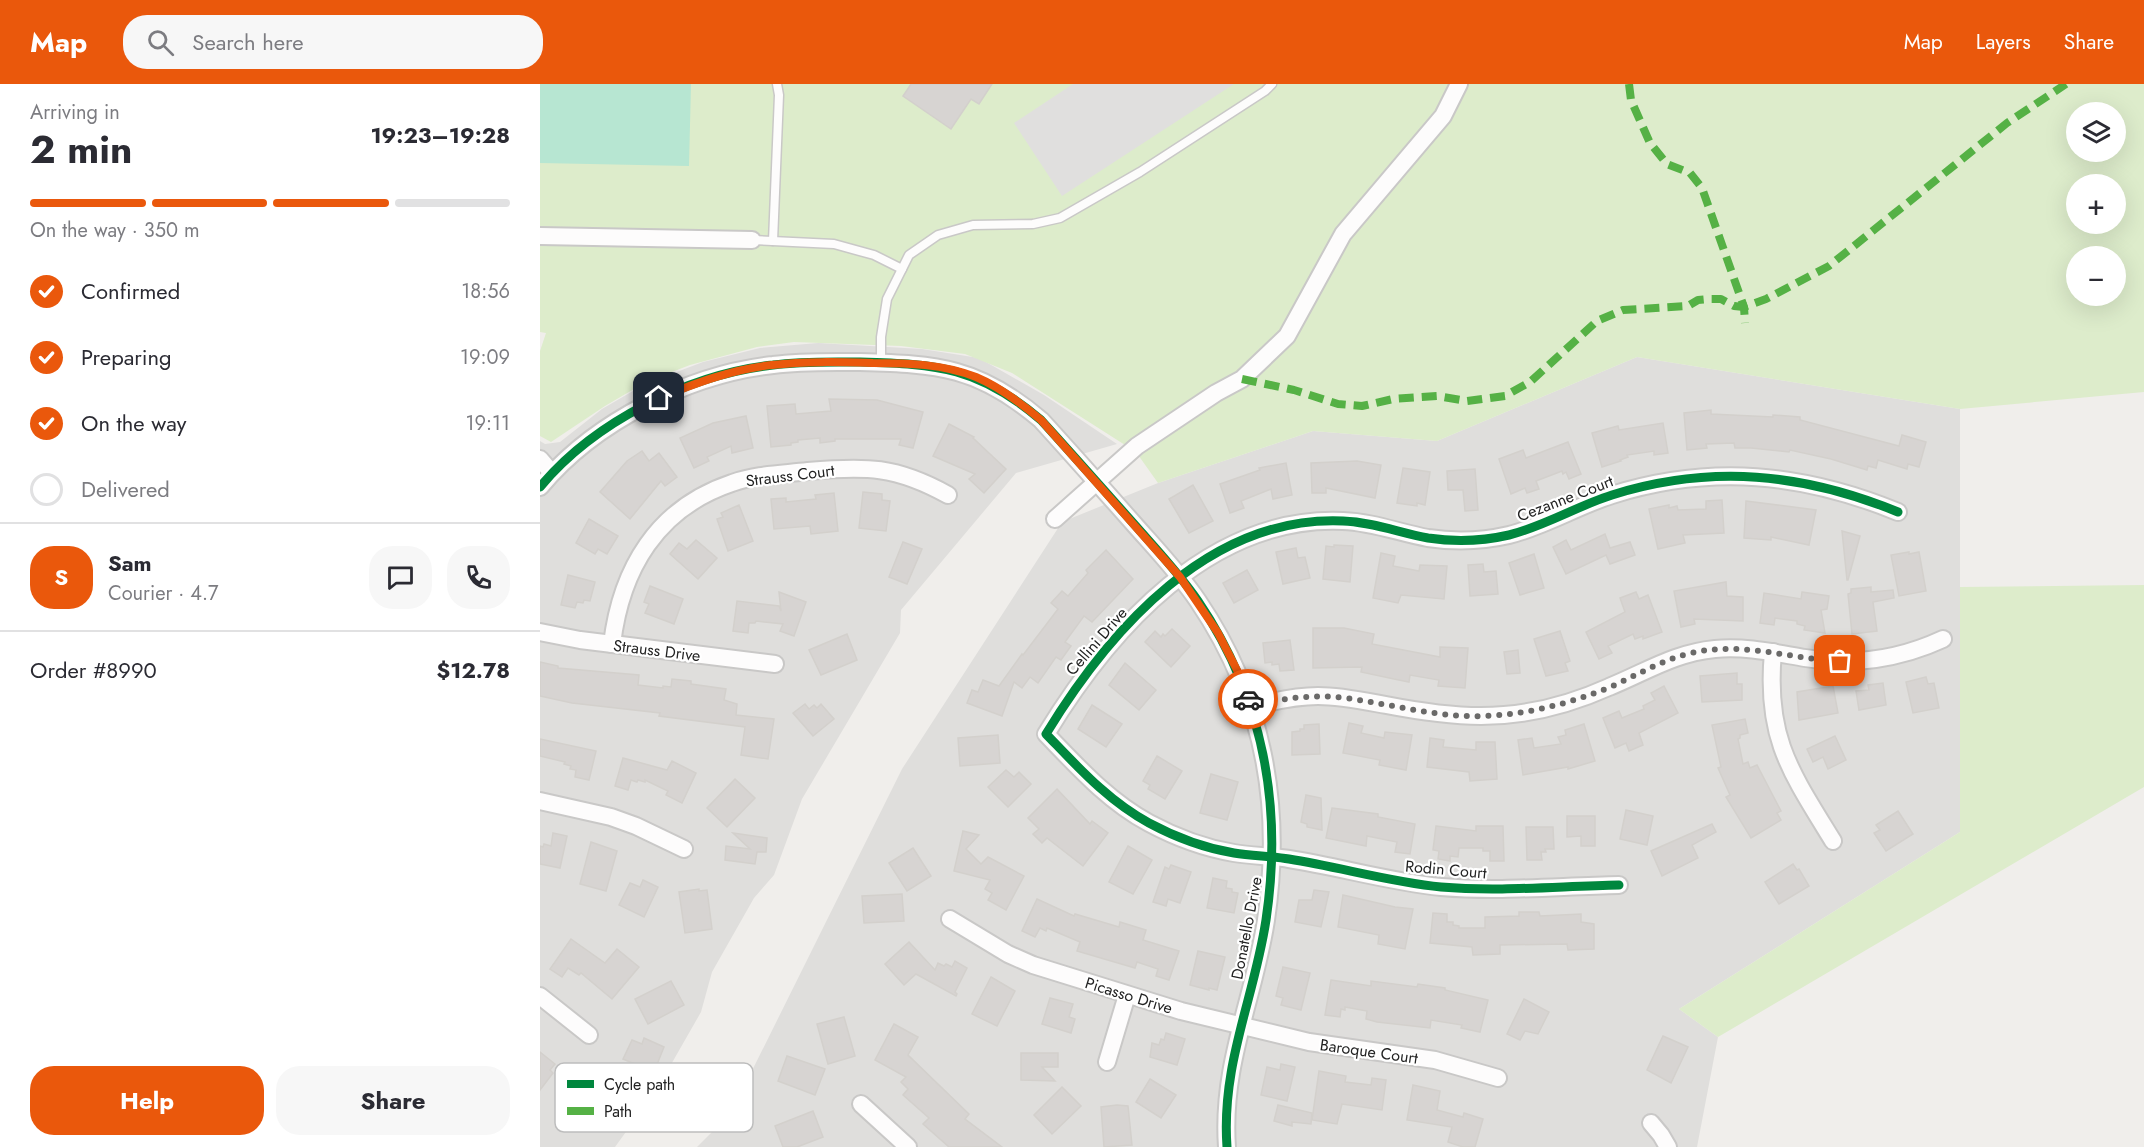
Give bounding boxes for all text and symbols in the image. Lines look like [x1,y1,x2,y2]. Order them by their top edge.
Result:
search box [123,15,543,69]
text: Map [30,22,87,63]
icon: search [144,26,177,59]
text: Search here [192,26,304,58]
text: Map [1904,27,1943,57]
text: Layers [1976,27,2031,57]
text: Share [2064,27,2114,57]
text: Arriving in [30,98,120,127]
map controls [2066,102,2126,306]
button: layers [2066,102,2126,162]
text: 19:23–19:28 [370,119,510,151]
text: 2 min [30,121,132,178]
button: + [2066,174,2126,234]
text: On the way · 350 m [30,216,200,245]
button: − [2066,246,2126,306]
icon: check [30,275,63,308]
text: Confirmed [81,275,180,307]
text: 18:56 [461,277,510,306]
icon: check [30,341,63,374]
text: Preparing [81,341,172,373]
text: 19:09 [460,343,510,372]
pin [633,372,684,423]
icon: home [642,381,675,414]
icon: check [30,407,63,440]
text: On the way [81,407,186,439]
text: 19:11 [465,409,510,438]
street label: Strauss Court [744,459,836,492]
street label: Cezanne Court [1514,470,1617,527]
text: Delivered [81,473,170,505]
button: chat [369,546,432,609]
button: phone [447,546,510,609]
text: Sam [108,547,152,579]
text: S [55,561,68,593]
text: Courier · 4.7 [108,579,219,608]
street label: Cellini Drive [1060,602,1132,680]
street label: Strauss Drive [612,634,702,667]
pin [1814,635,1865,686]
icon: bag [1823,644,1856,677]
text: Order #8990 [30,654,157,686]
text: $12.78 [437,654,510,686]
courier [1218,669,1278,729]
icon: car [1232,683,1265,716]
street label: Rodin Court [1404,854,1488,885]
street label: Donatello Drive [1225,875,1268,981]
street label: Picasso Drive [1082,971,1175,1020]
street label: Baroque Court [1319,1033,1420,1070]
legend [555,1063,753,1132]
button: Help [30,1066,264,1135]
button: Share [276,1066,510,1135]
text: Cycle path [604,1073,675,1096]
text: Path [604,1100,632,1123]

